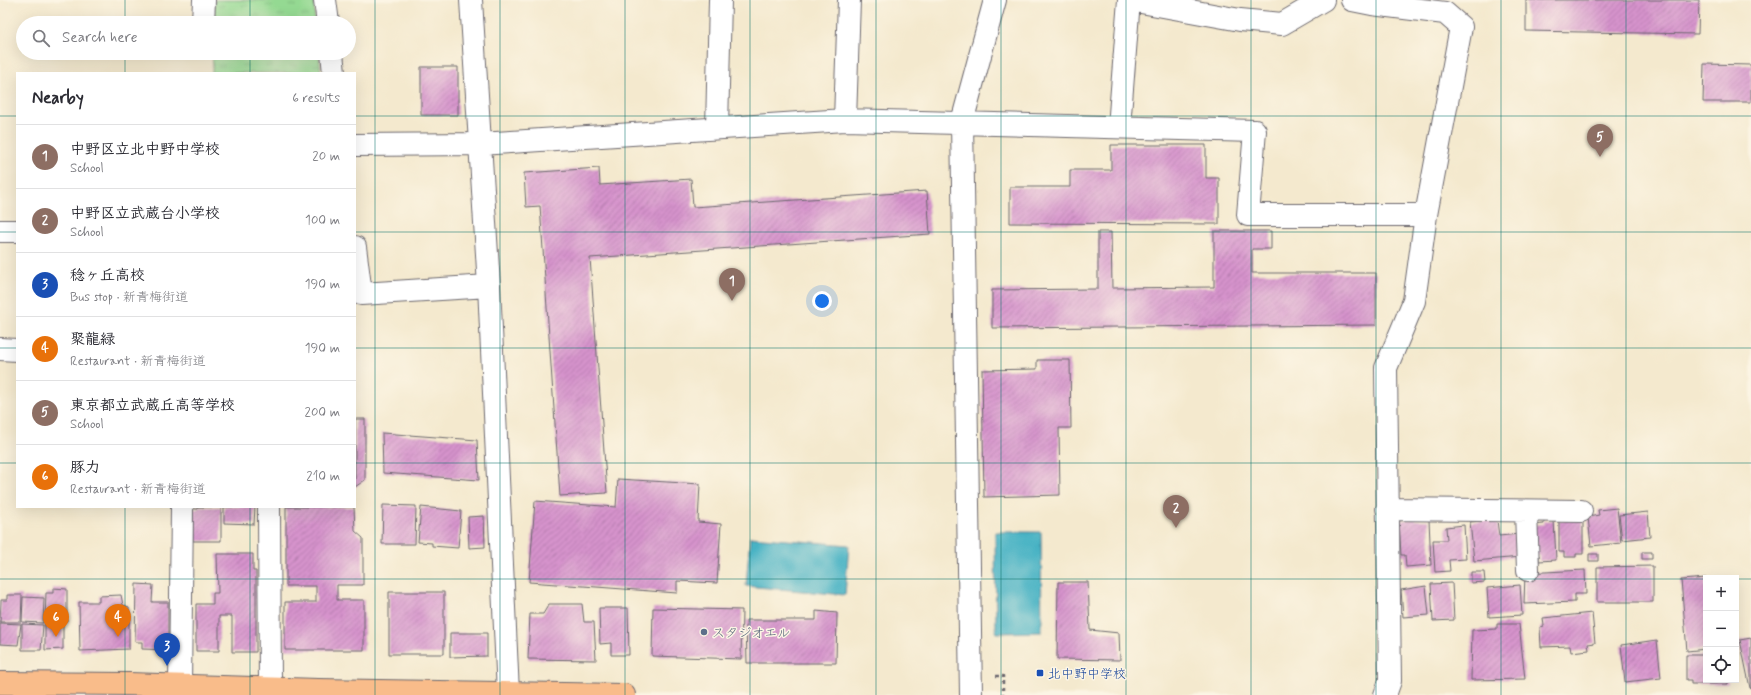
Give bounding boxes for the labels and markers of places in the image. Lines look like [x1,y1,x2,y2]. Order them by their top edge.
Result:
pin: 5 [1587,124,1613,157]
pin: 1 [719,268,745,301]
pin: 2 [1163,495,1189,528]
pin: 6 [43,604,69,637]
pin: 4 [105,604,131,637]
place label: スタジオエル [712,625,790,642]
marker: スタジオエル [699,627,709,637]
pin: 3 [154,633,180,666]
place label: 北中野中学校 [1048,666,1126,683]
marker: 北中野中学校 [1035,668,1045,678]

